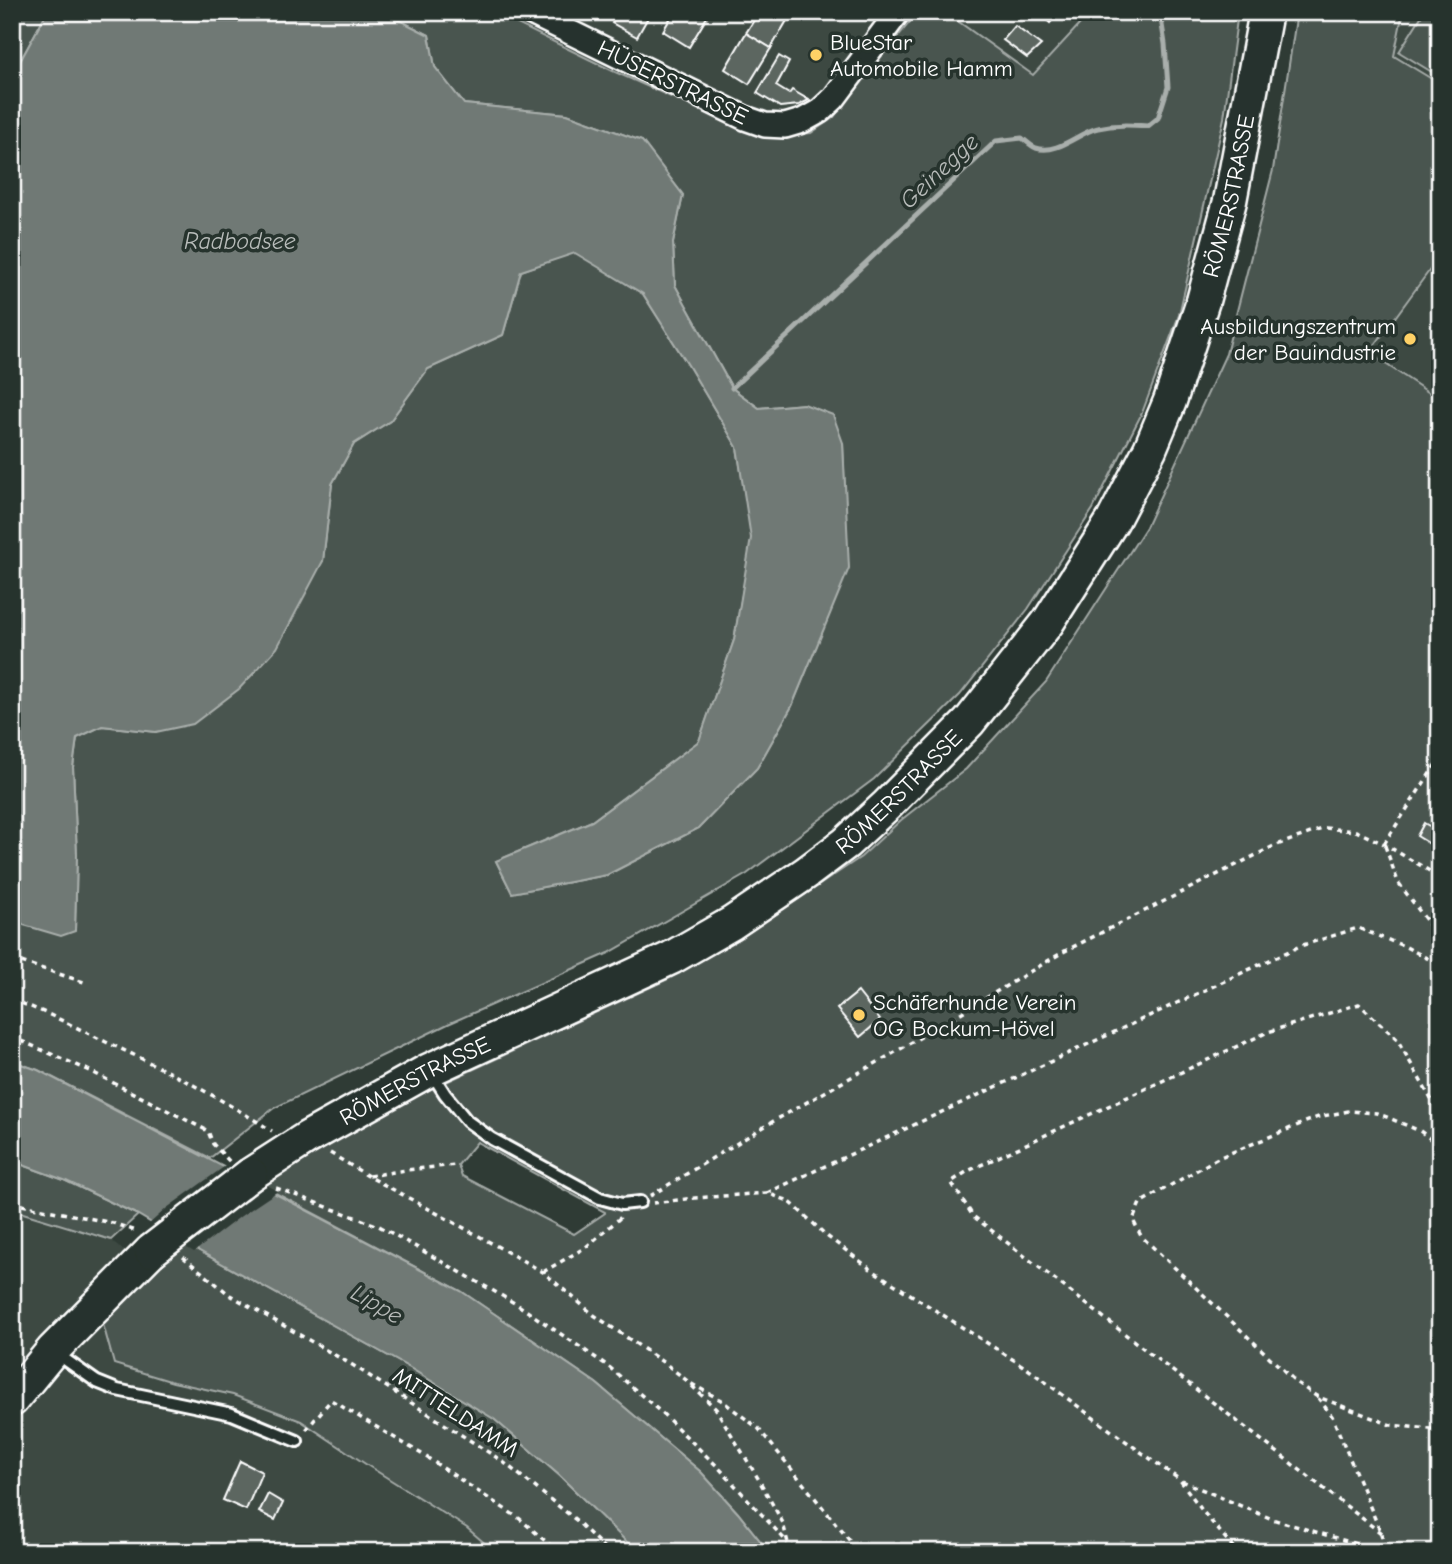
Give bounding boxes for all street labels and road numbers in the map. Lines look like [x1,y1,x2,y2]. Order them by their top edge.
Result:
street label: HÜSERSTRASSE [593,34,752,131]
street label: RÖMERSTRASSE [1197,112,1260,281]
street label: RÖMERSTRASSE [830,724,968,860]
street label: RÖMERSTRASSE [335,1030,495,1131]
street label: MITTELDAMM [388,1362,524,1463]

